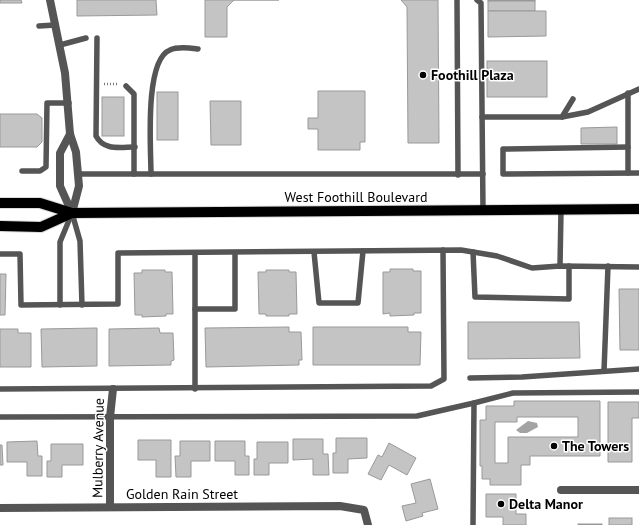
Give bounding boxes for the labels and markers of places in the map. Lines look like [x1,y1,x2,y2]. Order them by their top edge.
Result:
place label: Foothill Plaza [431,66,514,84]
marker: Foothill Plaza [418,70,428,80]
place label: The Towers [562,437,629,455]
marker: The Towers [549,441,559,451]
place label: Delta Manor [509,495,583,513]
marker: Delta Manor [496,499,506,509]

